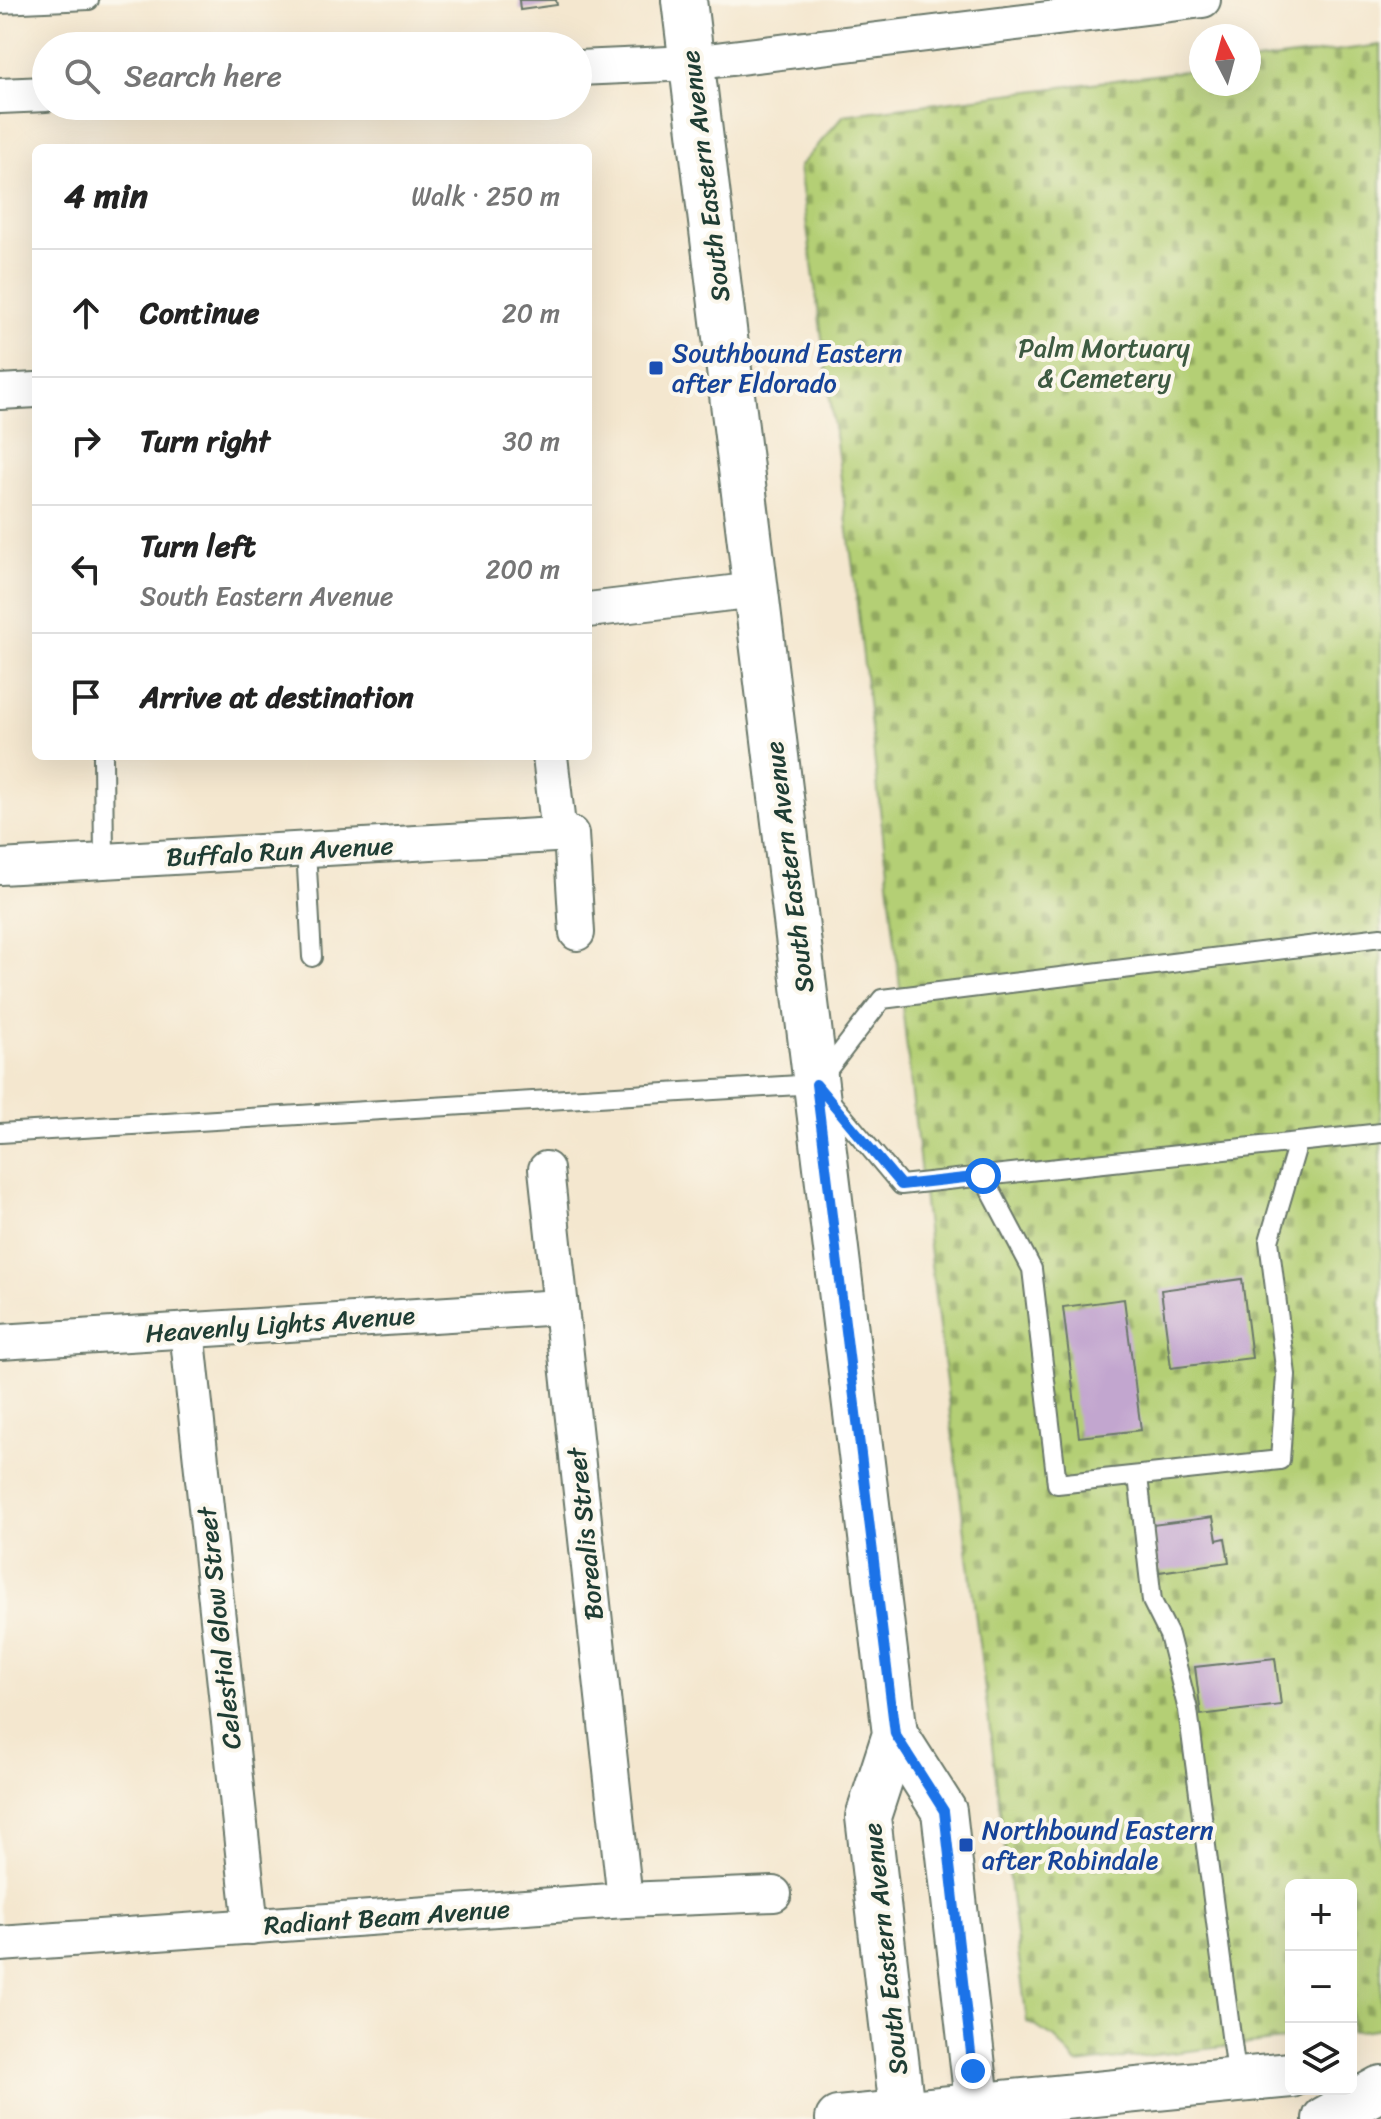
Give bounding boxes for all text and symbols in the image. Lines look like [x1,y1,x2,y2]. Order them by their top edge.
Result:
north arrow [1189,24,1261,96]
search box [32,32,592,120]
street label: South Eastern Avenue [667,47,743,305]
text: Search here [124,49,282,103]
icon: search [60,54,104,98]
text: 4 min [64,166,148,226]
text: Walk · 250 m [411,173,560,219]
text: Continue [140,286,259,340]
text: 20 m [502,290,560,336]
icon: ahead [64,291,108,335]
park label: Palm Mortuary & Cemetery [1018,325,1190,401]
place label: Southbound Eastern after Eldorado [672,330,902,406]
marker: Southbound Eastern after Eldorado [647,359,665,377]
text: Turn right [140,414,270,468]
text: 30 m [503,418,560,464]
icon: right [64,419,108,463]
text: Turn left [140,519,256,573]
text: 200 m [485,546,560,592]
icon: left [64,547,108,591]
text: South Eastern Avenue [140,573,393,619]
text: Arrive at destination [140,670,414,724]
icon: arrive [64,675,108,719]
street label: South Eastern Avenue [751,738,827,996]
street label: Buffalo Run Avenue [165,822,395,880]
route start [965,1158,1001,1194]
street label: Heavenly Lights Avenue [144,1292,417,1356]
street label: Borealis Street [553,1444,617,1623]
street label: Celestial Glow Street [183,1503,255,1751]
place label: Northbound Eastern after Robindale [982,1807,1214,1883]
street label: South Eastern Avenue [849,1821,921,2077]
marker: Northbound Eastern after Robindale [957,1836,975,1854]
map controls [1285,1879,1357,2095]
button: + [1285,1879,1357,1951]
street label: Radiant Beam Avenue [262,1885,512,1949]
button: − [1285,1951,1357,2023]
button: layers [1285,2023,1357,2095]
route end [955,2053,991,2089]

